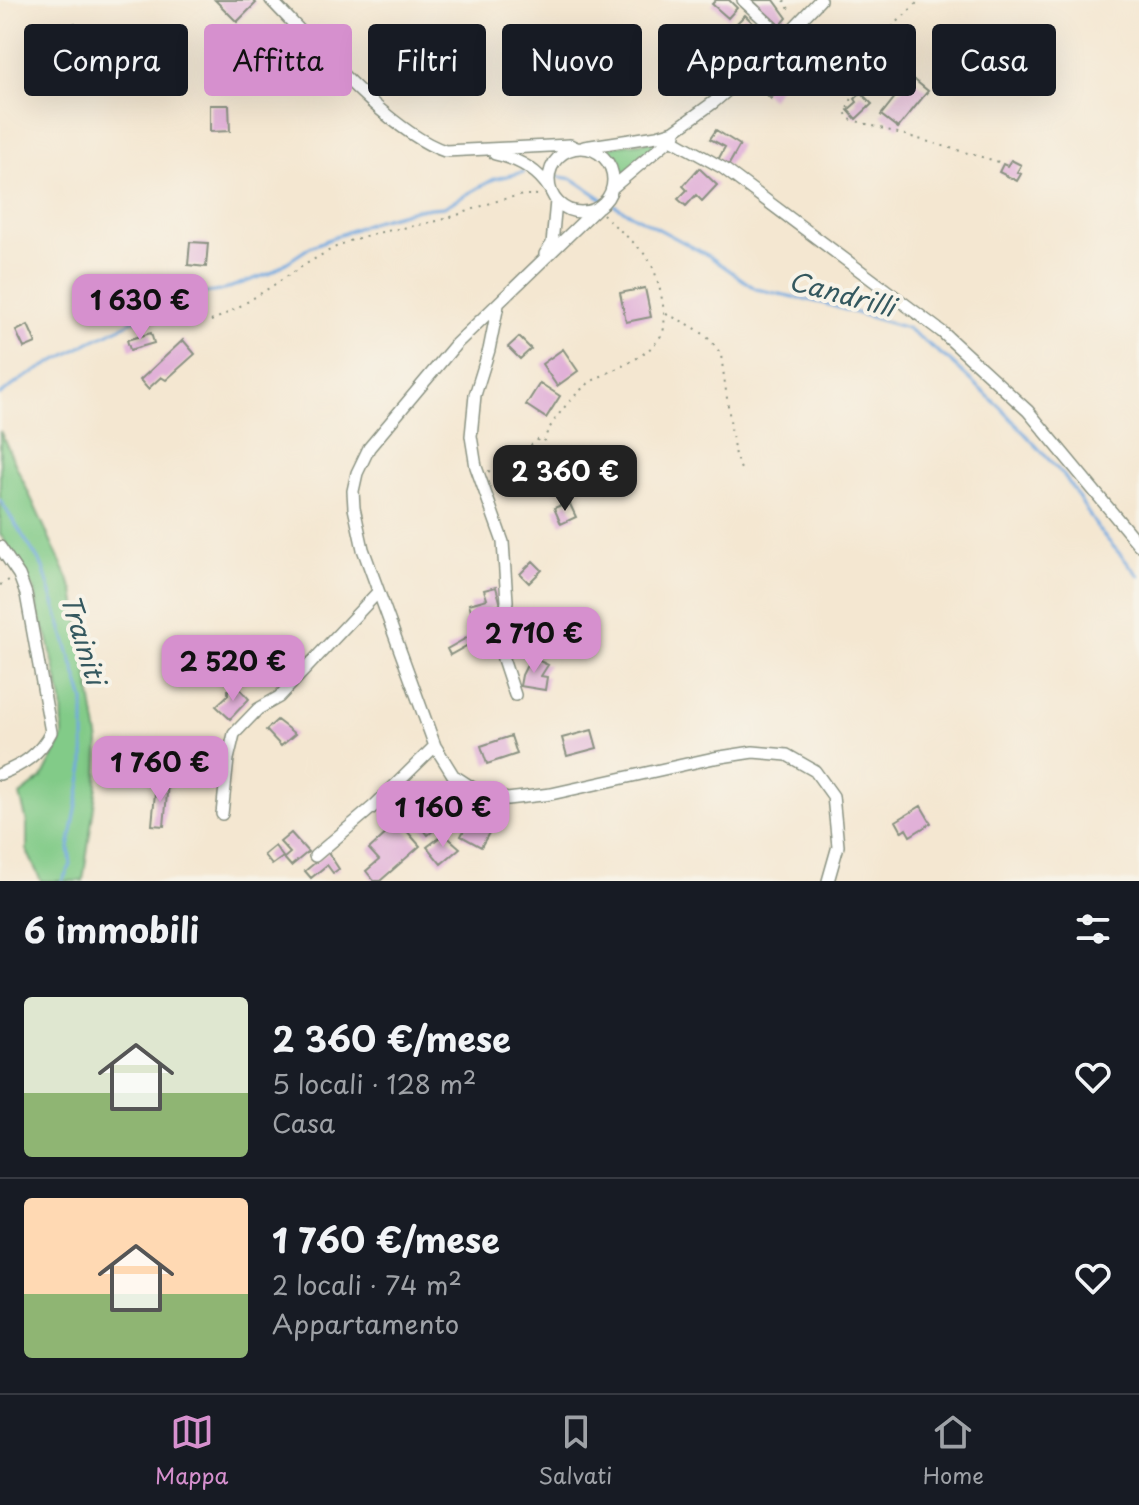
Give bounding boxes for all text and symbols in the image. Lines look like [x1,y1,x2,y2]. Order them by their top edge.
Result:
chip: Compra [24,24,188,96]
chip: Affitta [204,24,352,96]
chip: Filtri [368,24,486,96]
chip: Nuovo [502,24,642,96]
chip: Appartamento [658,24,916,96]
chip: Casa [932,24,1056,96]
water label: Candrilli [785,260,903,327]
pin: 1 630 € [66,274,214,342]
text: 1 630 € [90,280,190,319]
pin: 2 360 € [491,445,639,513]
text: 2 360 € [511,451,619,490]
water label: Trainiti [52,589,117,692]
pin: 2 710 € [460,607,608,675]
text: 2 710 € [485,613,583,652]
pin: 2 520 € [159,635,307,703]
text: 2 520 € [180,641,286,680]
pin: 1 760 € [86,736,234,804]
text: 1 760 € [110,742,210,781]
pin: 1 160 € [369,781,517,849]
text: 1 160 € [394,787,492,826]
text: 6 immobili [24,903,199,955]
icon: filters [1071,907,1115,951]
text: 2 360 €/mese [272,1012,511,1064]
icon: home [88,1029,184,1125]
icon: heart [1071,1055,1115,1099]
text: 5 locali · 128 m² [272,1064,476,1103]
text: Casa [272,1103,335,1142]
text: 1 760 €/mese [272,1213,500,1265]
icon: home [88,1230,184,1326]
icon: heart [1071,1256,1115,1300]
text: 2 locali · 74 m² [272,1265,462,1304]
text: Appartamento [272,1304,459,1343]
tab: Mappa [155,1410,228,1491]
tab: Salvati [539,1410,612,1491]
tab: Home [923,1410,984,1491]

